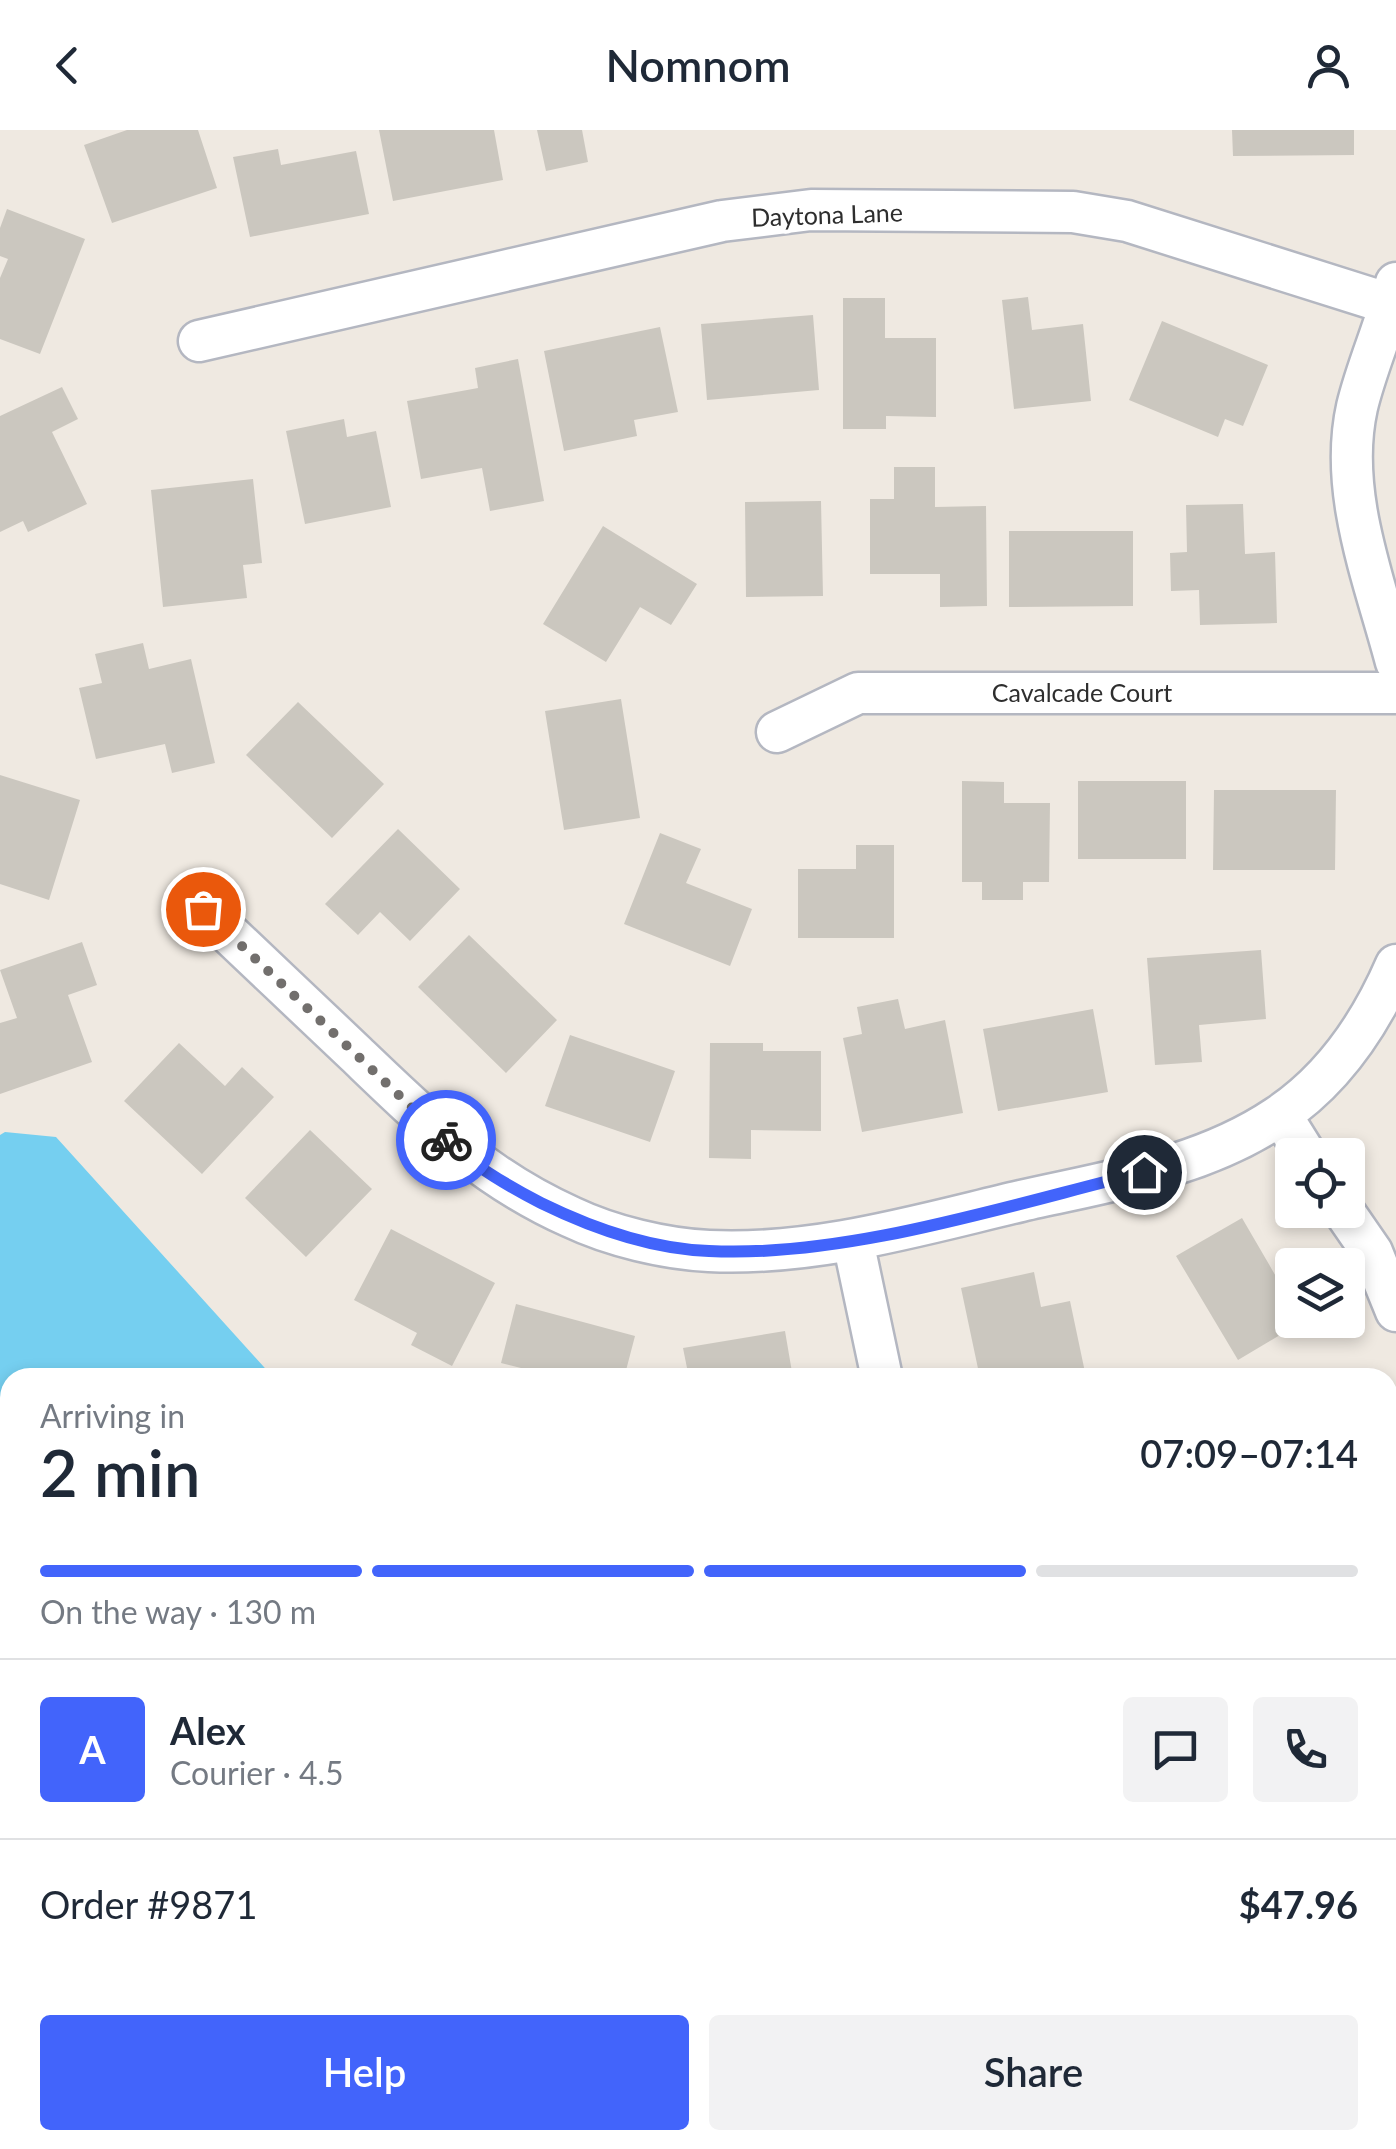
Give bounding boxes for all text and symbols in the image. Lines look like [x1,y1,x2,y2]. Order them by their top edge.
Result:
icon: back [40,38,95,93]
text: Nomnom [605,38,791,92]
icon: person [1301,38,1356,93]
street label: Daytona Lane [751,196,903,232]
street label: Cavalcade Court [992,677,1172,707]
pin [161,867,246,952]
icon: bag [176,882,231,937]
courier [396,1090,496,1190]
icon: bike [419,1113,474,1168]
pin [1102,1130,1187,1215]
map controls [1275,1138,1365,1338]
button: locate [1275,1138,1365,1228]
icon: home [1117,1145,1172,1200]
button: layers [1275,1248,1365,1338]
text: Arriving in [40,1396,185,1435]
text: 07:09–07:14 [1140,1430,1358,1476]
text: 2 min [40,1433,200,1511]
text: On the way · 130 m [40,1592,316,1631]
button: chat [1123,1697,1228,1802]
button: phone [1253,1697,1358,1802]
text: Alex [170,1707,246,1753]
text: A [79,1726,106,1772]
text: Courier · 4.5 [170,1753,344,1792]
text: Order #9871 [40,1881,257,1927]
text: $47.96 [1239,1881,1358,1927]
button: Help [40,2015,689,2130]
button: Share [709,2015,1358,2130]

